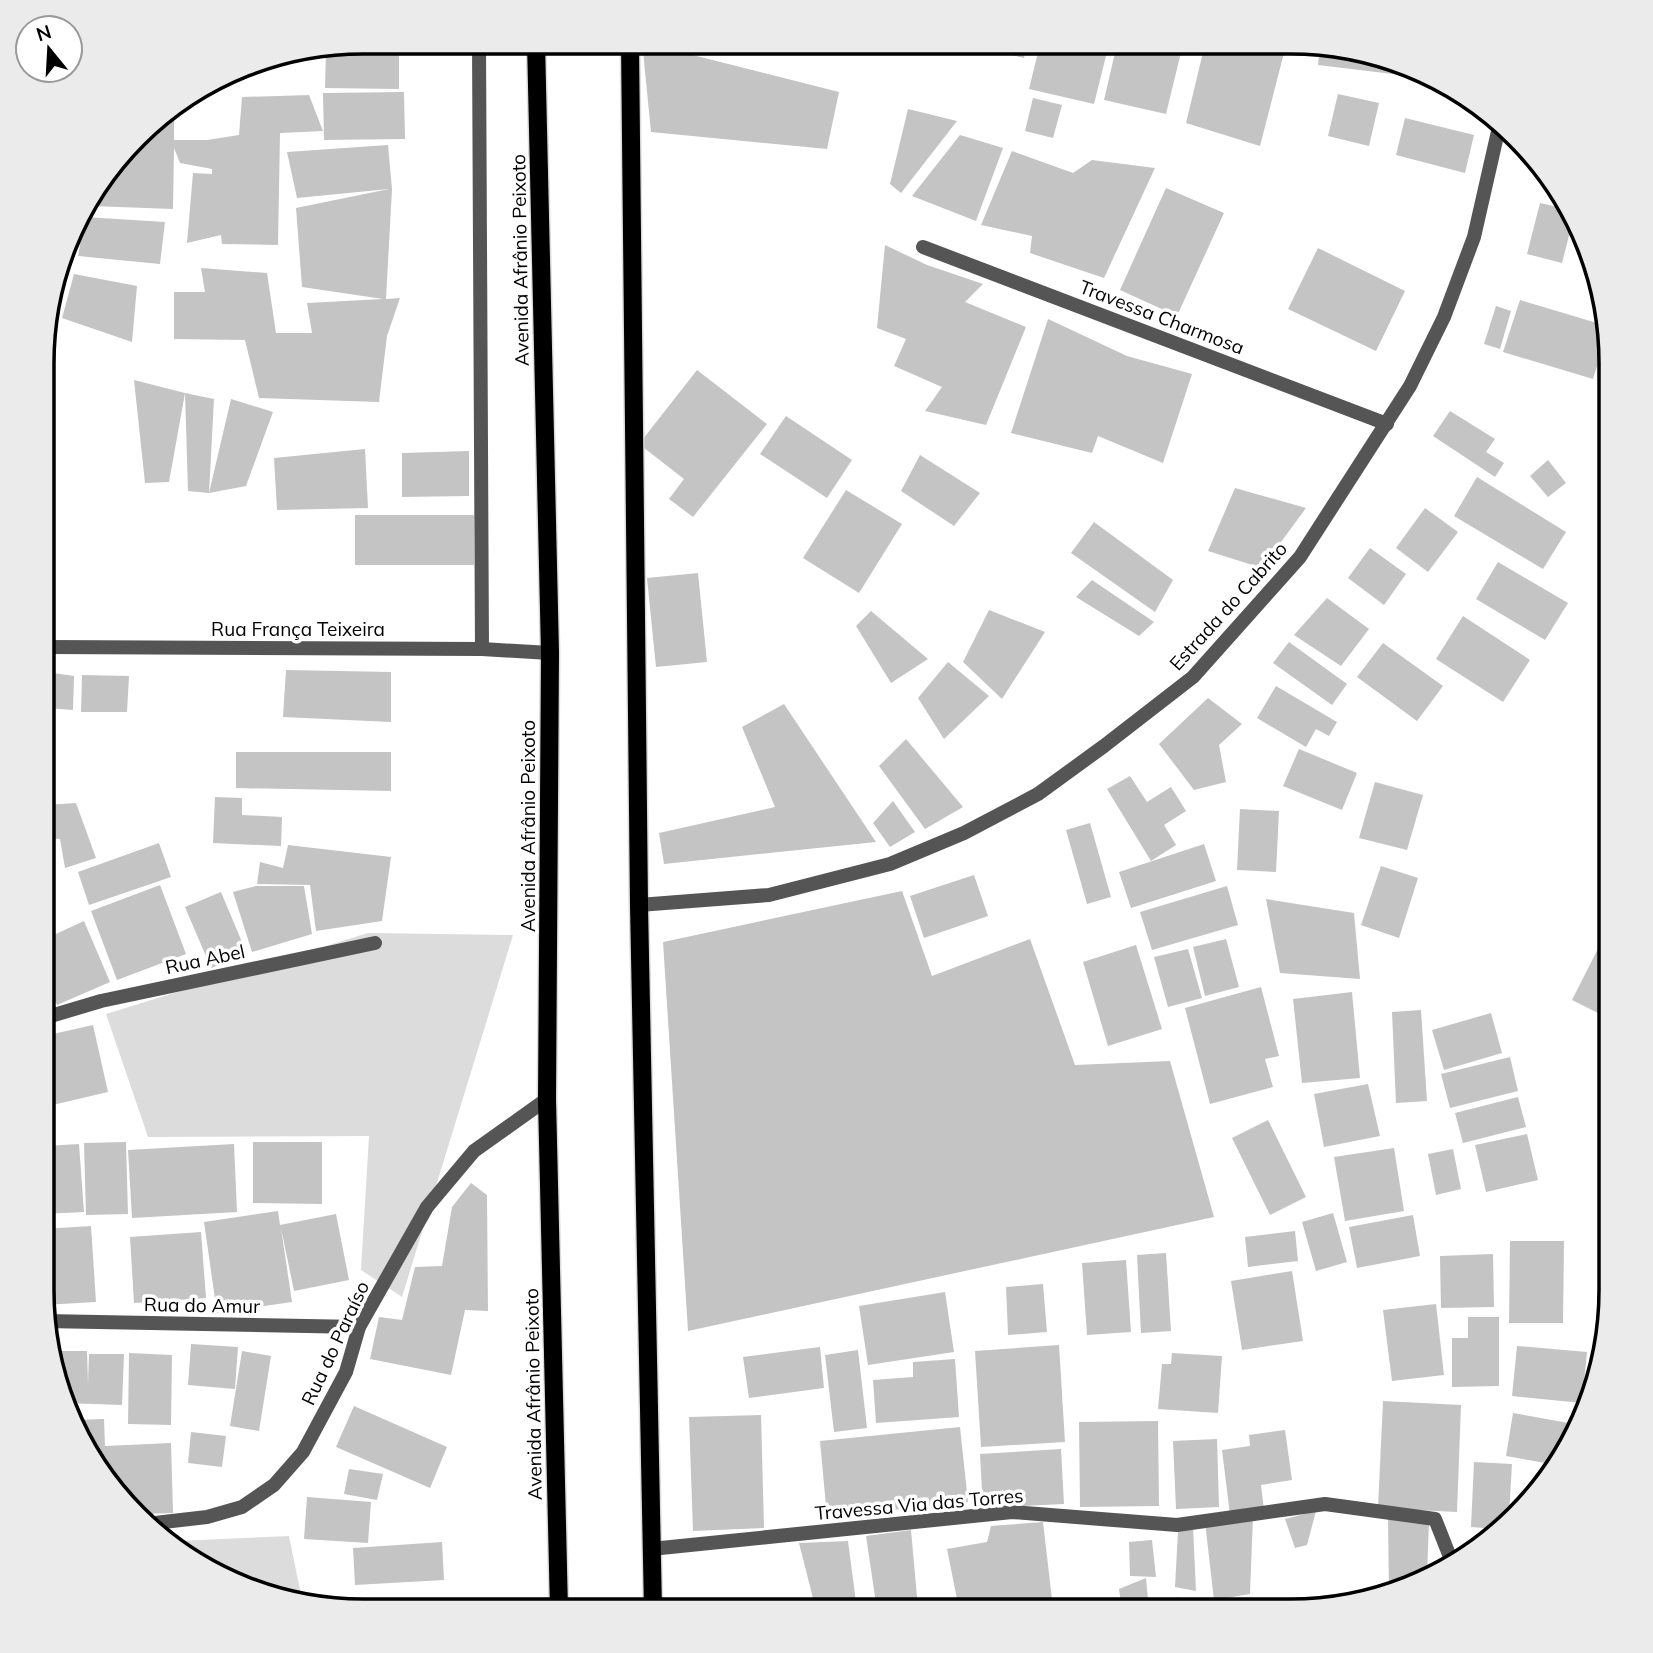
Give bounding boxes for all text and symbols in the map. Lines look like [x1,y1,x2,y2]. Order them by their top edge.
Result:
north arrow [14,14,84,84]
text: N [33,19,54,46]
street label: Avenida Afrânio Peixoto [506,154,534,366]
street label: Travessa Charmosa [1076,275,1248,359]
street label: Estrada do Cabrito [1164,537,1292,675]
street label: Rua França Teixeira [211,617,385,641]
street label: Avenida Afrânio Peixoto [516,720,540,932]
street label: Rua Abel [163,939,247,979]
street label: Rua do Paraíso [296,1277,374,1409]
street label: Avenida Afrânio Peixoto [519,1288,547,1500]
street label: Rua do Amur [144,1292,260,1318]
street label: Travessa Via das Torres [814,1483,1024,1525]

